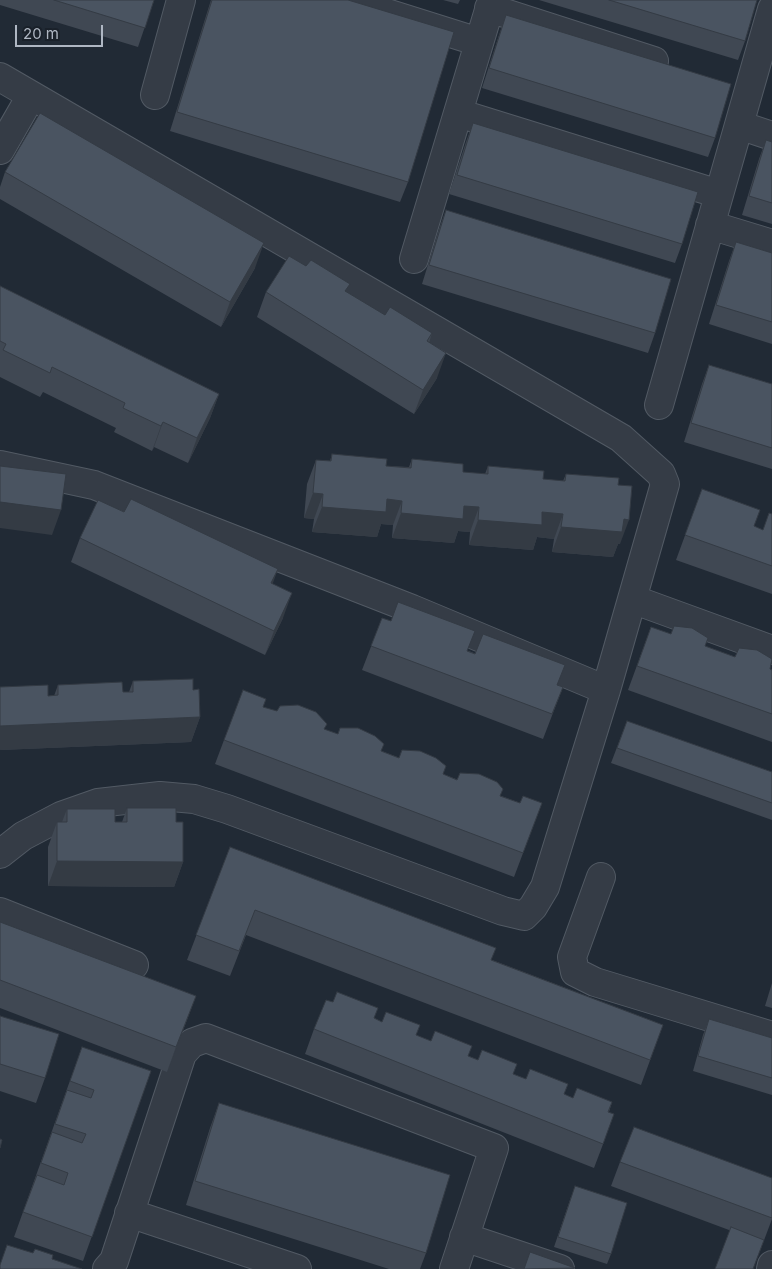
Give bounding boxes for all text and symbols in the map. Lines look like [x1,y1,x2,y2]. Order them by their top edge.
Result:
scale bar [18,15,105,47]
text: 20 m [23,24,59,43]

